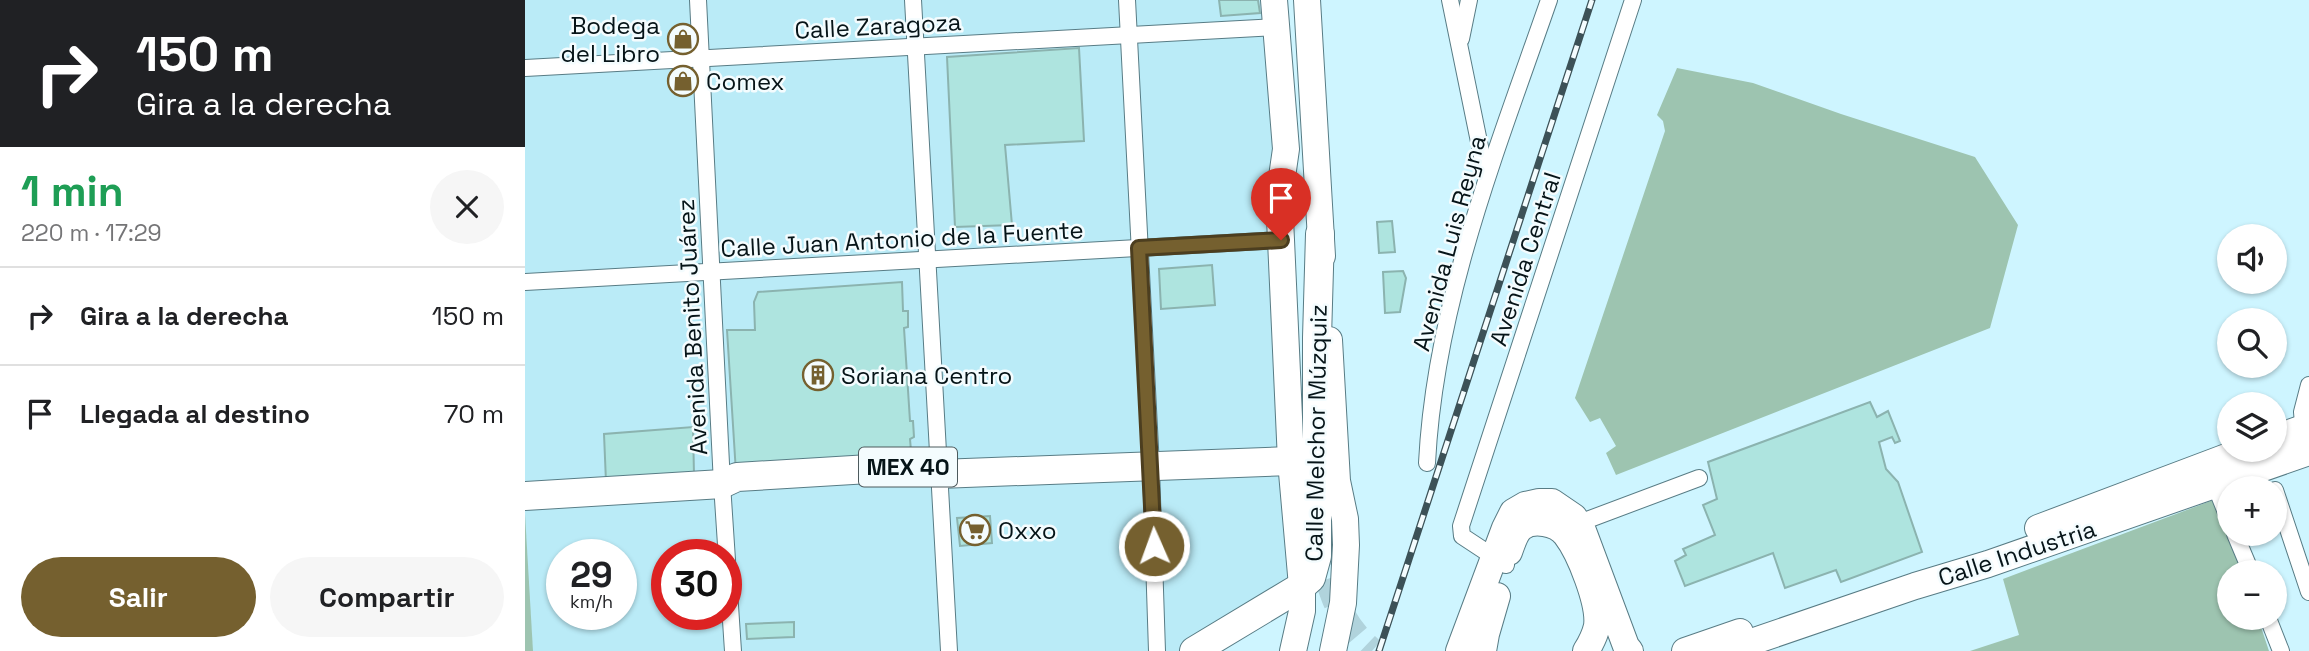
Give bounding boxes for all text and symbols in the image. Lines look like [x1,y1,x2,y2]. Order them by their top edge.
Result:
street label: Calle Zaragoza [794,6,962,46]
place label: Bodega del Libro [560,10,660,69]
shop icon: Bodega del Libro [666,22,700,56]
text: 150 m [136,23,274,85]
icon: right [21,28,112,119]
shop icon: Comex [666,64,700,98]
place label: Comex [706,66,785,97]
text: Gira a la derecha [136,84,391,124]
street label: Avenida Luis Reyna [1405,131,1493,354]
text: 1 min [21,165,124,218]
pin [1251,168,1311,240]
street label: Avenida Central [1482,168,1568,350]
button: close [430,170,504,244]
icon: arrive [1262,179,1300,217]
street label: Avenida Benito Juárez [670,198,714,456]
street label: Calle Juan Antonio de la Fuente [720,214,1084,264]
text: 220 m · 17:29 [21,218,162,248]
map controls [2217,224,2287,630]
button: sound [2217,224,2287,294]
icon: right [21,297,59,335]
text: Gira a la derecha [80,299,289,333]
text: 150 m [432,299,504,333]
street label: Calle Melchor Múzquiz [1298,304,1334,562]
button: search [2217,308,2287,378]
building icon: Soriana Centro [801,358,835,392]
place label: Soriana Centro [841,360,1012,391]
button: layers [2217,392,2287,462]
icon: arrive [21,395,59,433]
text: Llegada al destino [80,397,310,431]
text: 70 m [444,397,504,431]
road number: MEX 40 [859,447,957,486]
button: + [2217,476,2287,546]
position arrow [1117,509,1191,583]
supermarket icon: Oxxo [958,513,992,547]
street label: Calle Industria [1934,513,2100,593]
place label: Oxxo [998,515,1057,546]
speed limit sign: 30 [651,539,742,630]
text: 29 [570,553,613,597]
button: Salir [21,557,256,637]
button: Compartir [270,557,504,637]
button: − [2217,560,2287,630]
text: km/h [570,590,613,613]

